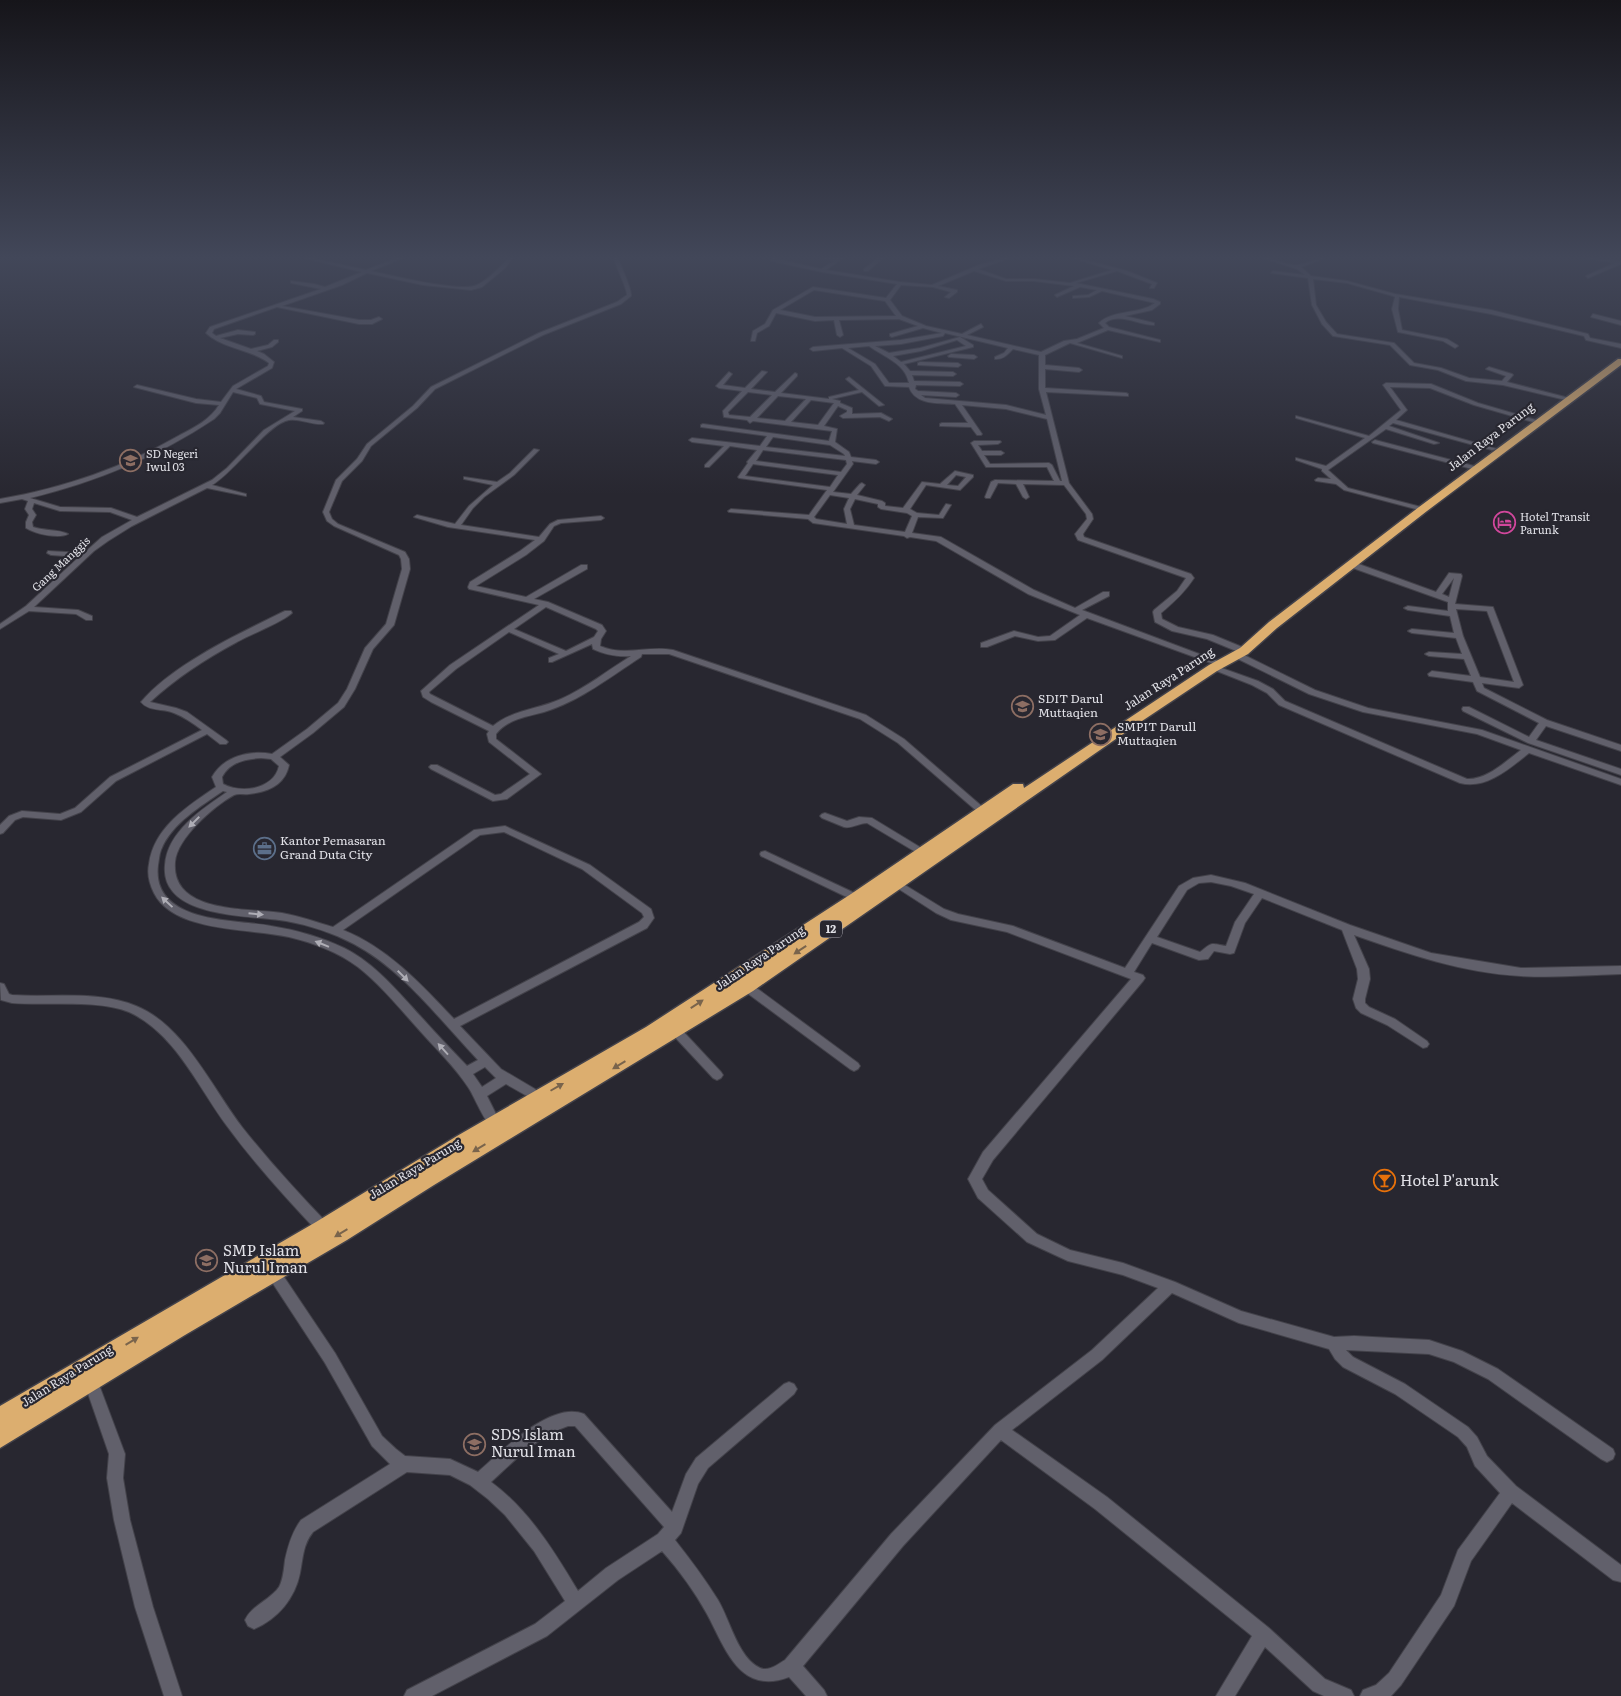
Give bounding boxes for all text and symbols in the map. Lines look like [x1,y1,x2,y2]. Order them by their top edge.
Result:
street label: Jalan Raya Parung [1443,397,1538,475]
place label: SD Negeri Iwul 03 [146,445,198,474]
school or university icon: SD Negeri Iwul 03 [118,448,142,472]
place label: Hotel Transit Parunk [1520,508,1591,537]
hotel icon: Hotel Transit Parunk [1492,511,1516,535]
street label: Gang Manggis [28,532,93,595]
street label: Jalan Raya Parung [1120,642,1218,714]
place label: SDIT Darul Muttaqien [1038,689,1103,721]
school or university icon: SDIT Darul Muttaqien [1010,694,1034,718]
place label: SMPIT Darull Muttaqien [1117,717,1196,749]
school or university icon: SMPIT Darull Muttaqien [1089,722,1113,746]
one-way arrow [189,815,201,827]
place label: Kantor Pemasaran Grand Duta City [280,831,386,863]
office icon: Kantor Pemasaran Grand Duta City [252,836,276,860]
one-way arrow [161,896,173,908]
one-way arrow [249,910,265,918]
street label: Jalan Raya Parung [711,920,808,994]
road number: 12 [820,921,842,938]
one-way arrow [315,939,329,947]
one-way arrow [794,945,807,955]
one-way arrow [397,970,409,982]
one-way arrow [690,999,703,1008]
one-way arrow [437,1043,449,1055]
one-way arrow [612,1061,625,1070]
one-way arrow [550,1082,564,1091]
street label: Jalan Raya Parung [365,1133,464,1203]
one-way arrow [473,1144,486,1153]
place label: Hotel P'arunk [1400,1168,1499,1191]
bar icon: Hotel P'arunk [1372,1169,1396,1193]
one-way arrow [334,1229,347,1238]
place label: SMP Islam Nurul Iman [223,1238,308,1278]
school or university icon: SMP Islam Nurul Iman [195,1248,219,1272]
one-way arrow [126,1336,139,1345]
street label: Jalan Raya Parung [17,1340,116,1411]
place label: SDS Islam Nurul Iman [491,1422,576,1462]
school or university icon: SDS Islam Nurul Iman [463,1432,487,1456]

